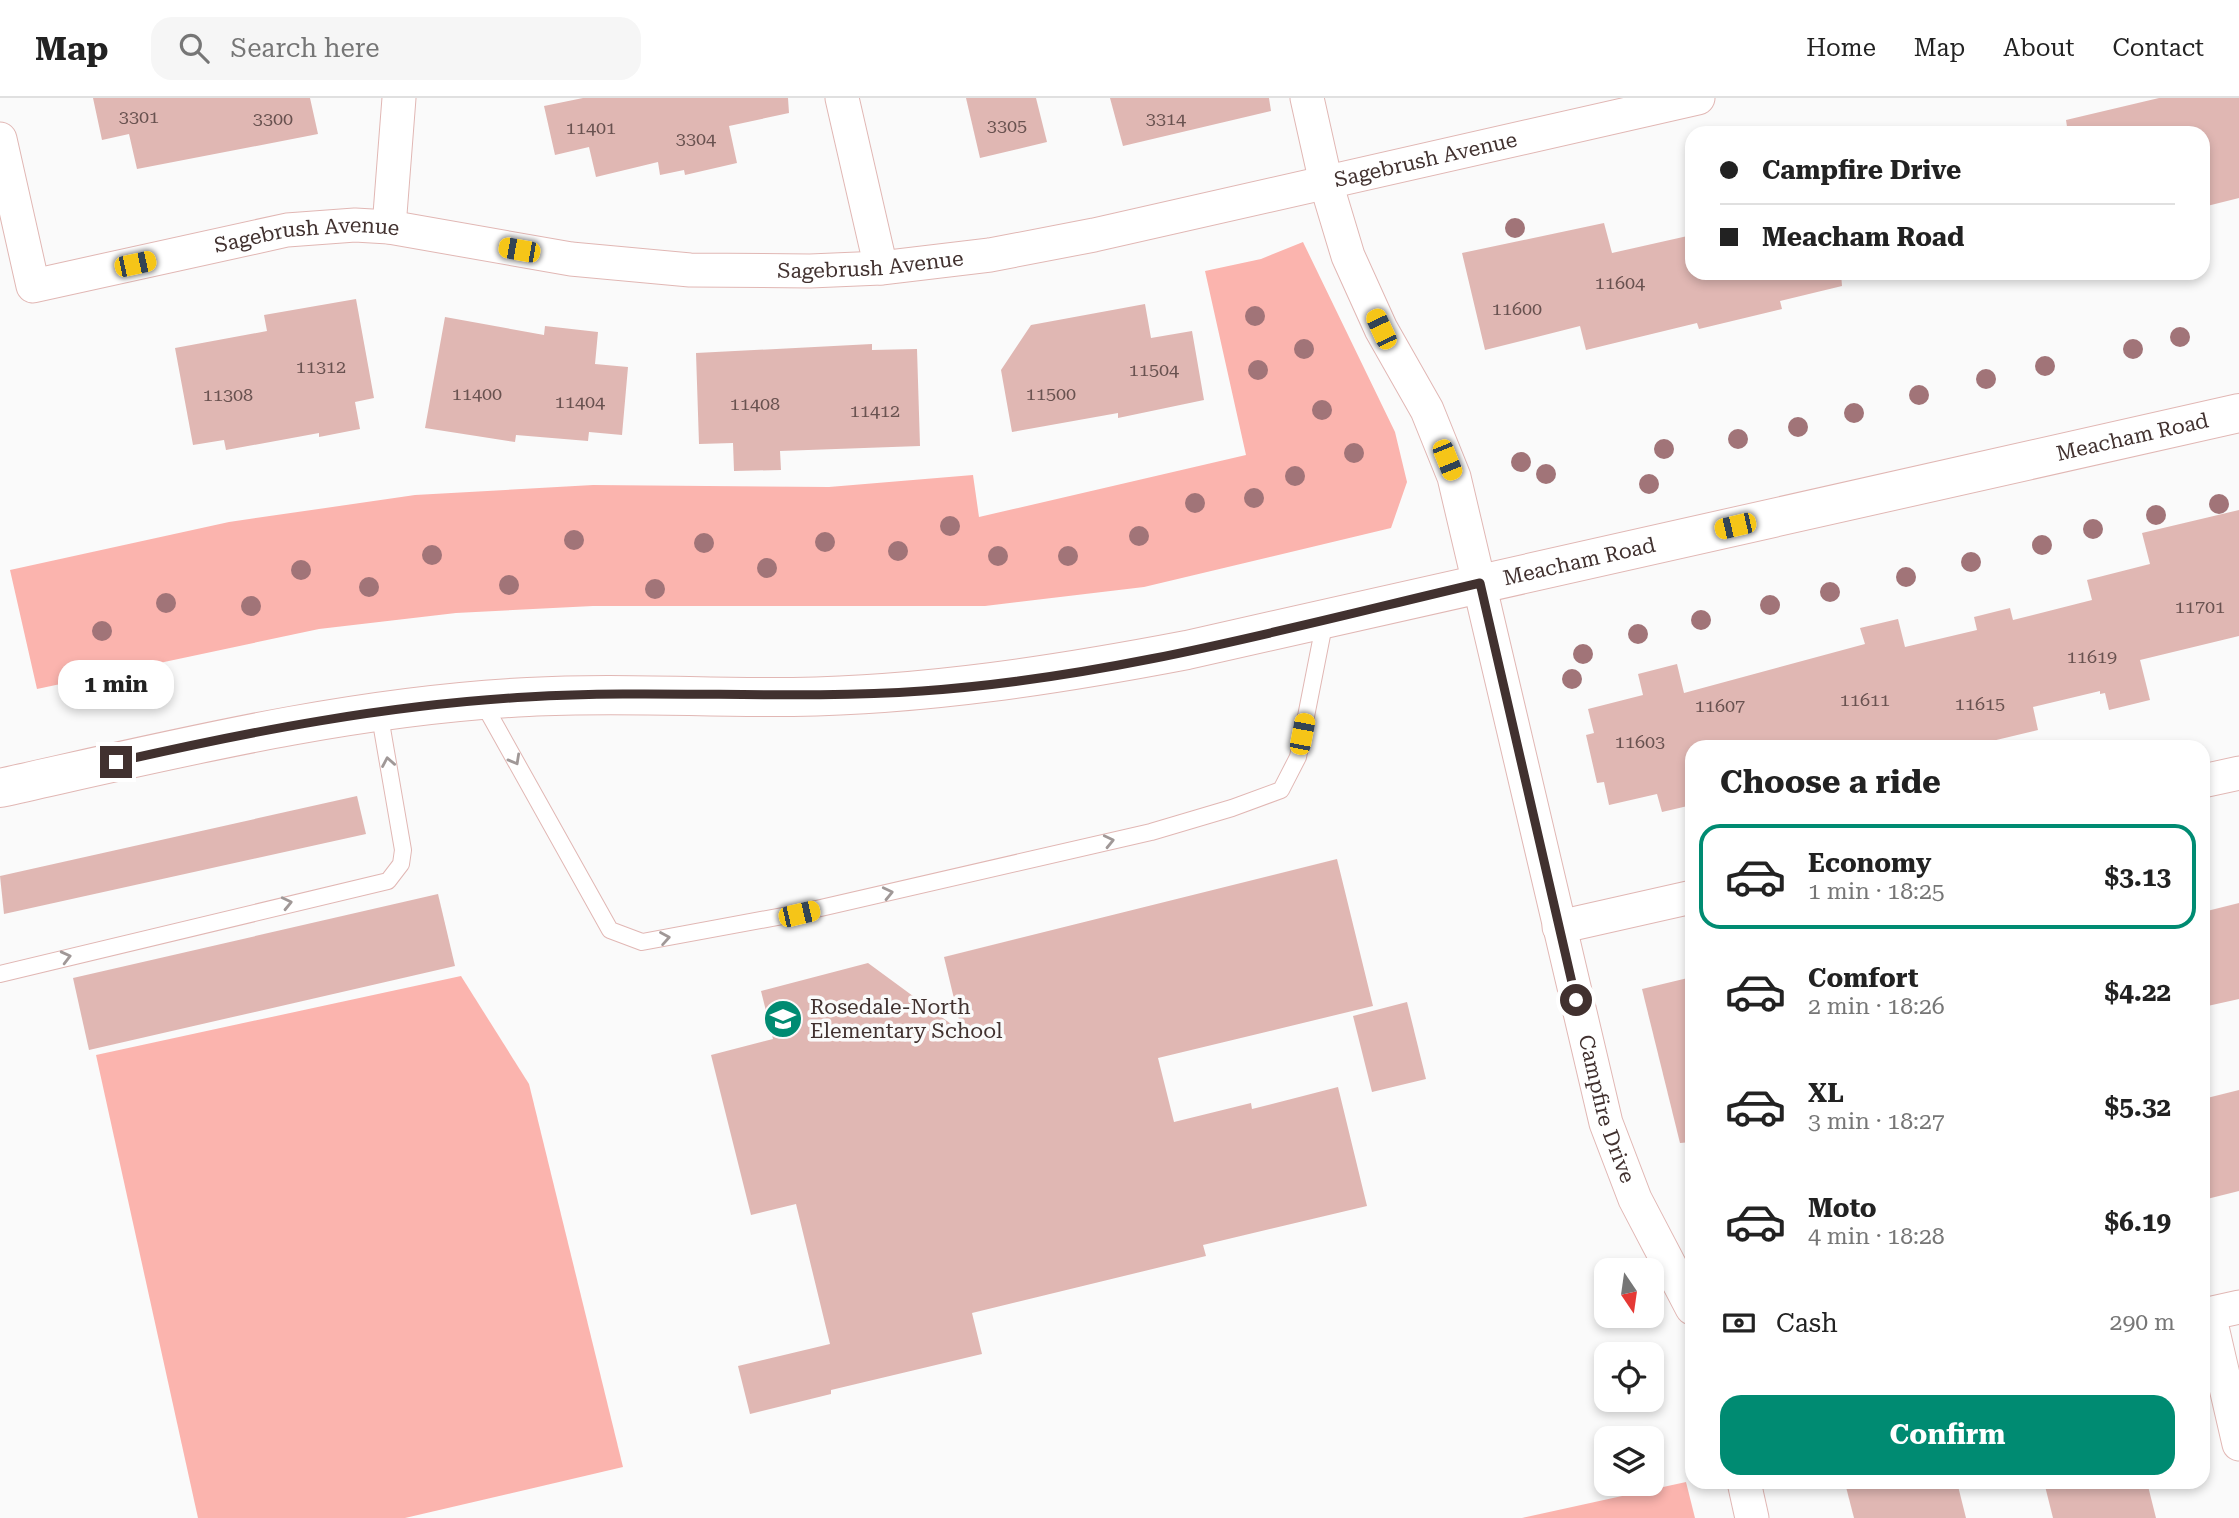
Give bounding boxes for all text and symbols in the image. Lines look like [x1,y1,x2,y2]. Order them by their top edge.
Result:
search box [151,17,641,80]
text: Map [35,29,109,68]
icon: search [175,29,213,67]
text: Search here [231,33,380,63]
text: Home [1806,34,1876,62]
text: Map [1914,34,1965,62]
text: About [2003,34,2074,62]
text: Contact [2112,34,2204,62]
house number: 3301 [119,106,159,127]
house number: 3300 [253,108,293,129]
house number: 3314 [1146,108,1186,129]
house number: 3305 [987,115,1027,136]
house number: 11401 [566,117,616,138]
street label: Sagebrush Avenue [1332,127,1519,192]
house number: 3304 [676,128,716,149]
text: Campfire Drive [1762,155,1961,185]
street label: Sagebrush Avenue [212,213,401,258]
text: Meacham Road [1762,222,1964,252]
car [497,236,542,264]
street label: Sagebrush Avenue [777,246,965,283]
car [113,249,158,279]
house number: 11604 [1595,272,1645,293]
house number: 11600 [1492,298,1542,319]
car [1363,306,1400,352]
house number: 11312 [296,356,346,377]
house number: 11504 [1129,359,1179,380]
house number: 11400 [452,383,502,404]
house number: 11500 [1026,383,1076,404]
house number: 11308 [203,384,253,405]
house number: 11404 [555,391,605,412]
house number: 11408 [730,393,780,414]
house number: 11412 [850,400,900,421]
street label: Meacham Road [2054,408,2211,466]
car [1430,437,1465,483]
car [1713,511,1758,541]
street label: Meacham Road [1501,533,1658,590]
house number: 11701 [2175,596,2225,617]
house number: 11619 [2067,646,2117,667]
callout: 1 min [58,660,174,710]
text: 1 min [84,671,148,698]
house number: 11611 [1840,689,1890,710]
house number: 11615 [1955,693,2005,714]
house number: 11607 [1695,695,1745,716]
car [1288,711,1317,757]
house number: 11603 [1615,731,1665,752]
route end [100,746,132,778]
one-way arrow [507,753,520,765]
one-way arrow [381,757,396,769]
text: Choose a ride [1720,763,1941,801]
one-way arrow [1103,835,1115,849]
icon: car [1724,845,1787,908]
text: Economy [1808,848,1931,878]
text: $3.13 [2105,862,2171,892]
text: 1 min · 18:25 [1808,878,1945,905]
one-way arrow [882,887,894,901]
one-way arrow [281,897,293,912]
car [777,899,822,929]
one-way arrow [659,931,671,946]
one-way arrow [60,951,72,965]
icon: car [1724,960,1787,1023]
text: Comfort [1808,963,1918,993]
text: $4.22 [2105,977,2171,1007]
route start [1560,984,1592,1016]
text: 2 min · 18:26 [1808,993,1945,1020]
place label: Rosedale-North Elementary School [810,995,1003,1043]
school or university icon: Rosedale-North Elementary School [762,998,804,1040]
street label: Campfire Drive [1574,1032,1640,1186]
icon: car [1724,1075,1787,1138]
text: XL [1808,1078,1844,1108]
text: $5.32 [2105,1092,2171,1122]
text: 3 min · 18:27 [1808,1108,1945,1135]
icon: car [1724,1190,1787,1253]
text: Moto [1808,1193,1877,1223]
text: $6.19 [2105,1207,2171,1237]
text: 4 min · 18:28 [1808,1223,1945,1250]
north arrow [1594,1258,1664,1328]
map controls [1594,1258,1664,1496]
icon: cash [1720,1304,1758,1342]
text: Cash [1776,1308,1838,1338]
text: 290 m [2110,1309,2175,1336]
button: locate [1594,1342,1664,1412]
button: Confirm [1720,1395,2175,1475]
button: layers [1594,1426,1664,1496]

